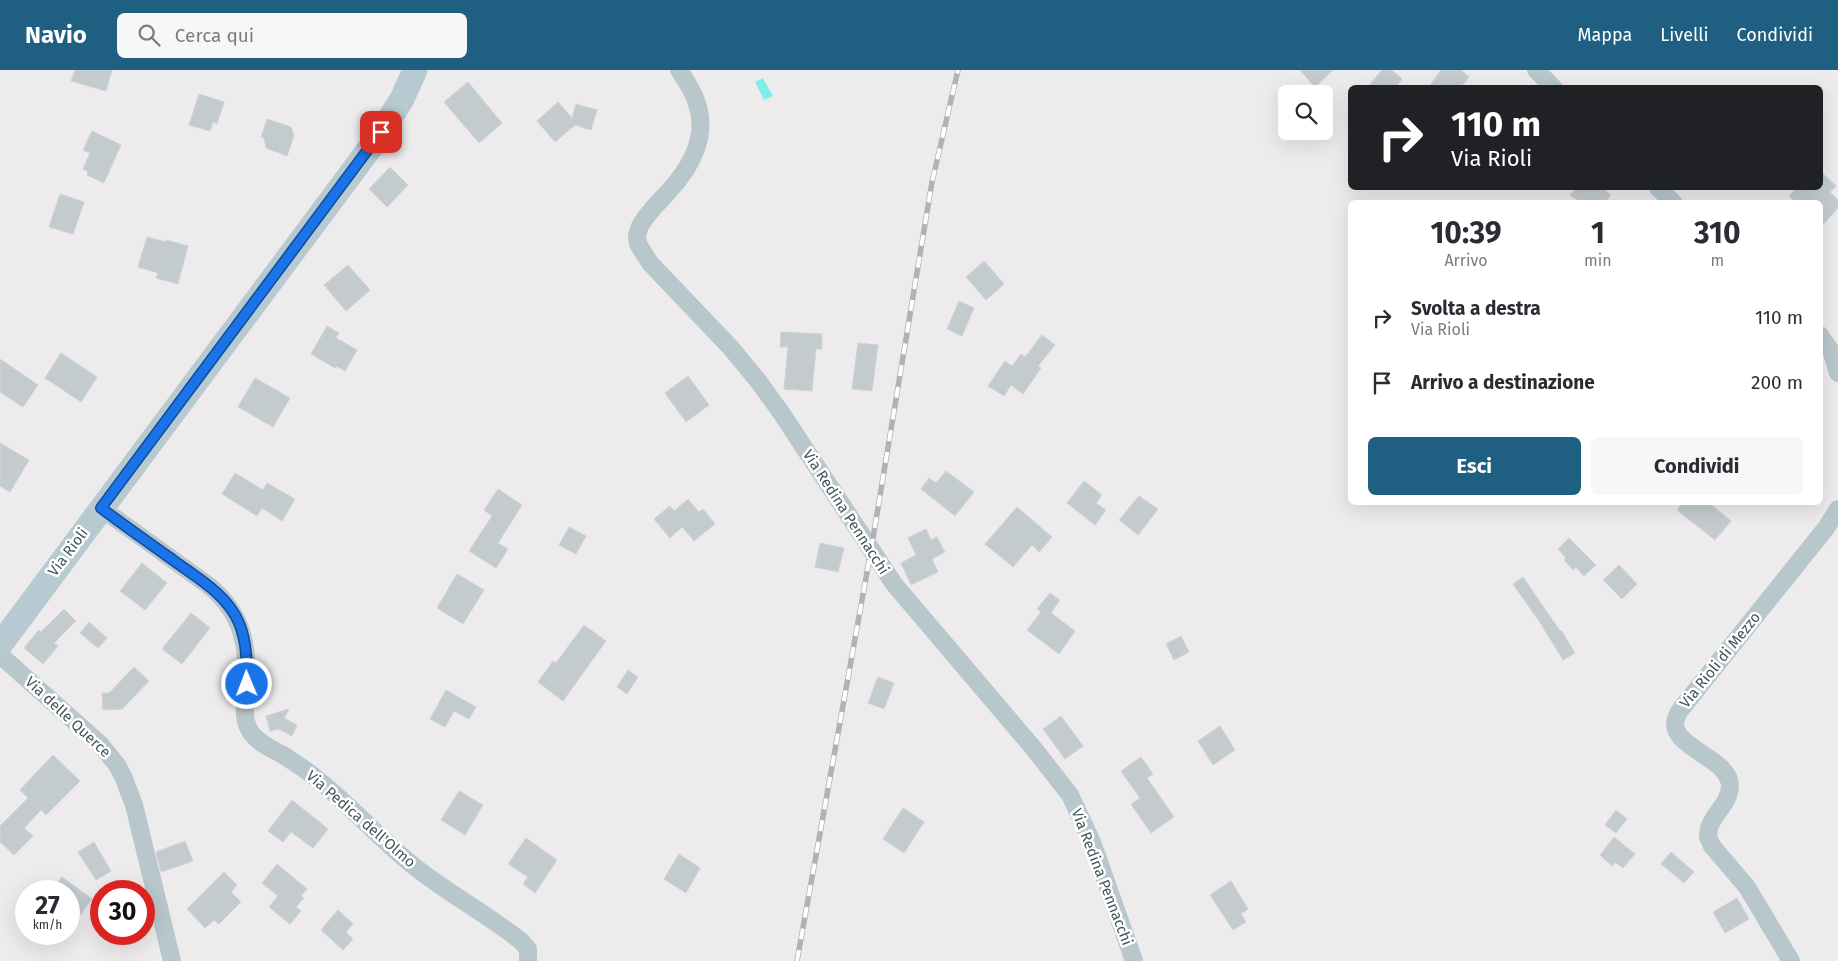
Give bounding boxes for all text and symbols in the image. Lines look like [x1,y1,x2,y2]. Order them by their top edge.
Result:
search box [117,13,467,58]
text: Navio [25,21,87,49]
icon: search [135,21,163,49]
text: Cerca qui [175,24,254,47]
text: Mappa [1578,24,1632,46]
text: Livelli [1660,24,1709,46]
text: Condividi [1737,24,1813,46]
map controls [1278,85,1333,140]
button: search [1278,85,1333,140]
text: 110 m [1451,103,1541,145]
icon: right [1368,105,1433,170]
pin [360,111,402,153]
icon: arrive [367,118,395,146]
text: Via Rioli [1451,145,1532,172]
text: 10:39 [1430,215,1502,251]
text: 1 [1591,215,1605,251]
text: 310 [1694,215,1741,251]
text: Arrivo [1444,251,1488,270]
text: min [1584,251,1612,270]
text: m [1710,251,1724,270]
text: Svolta a destra [1411,297,1541,320]
icon: right [1368,304,1396,332]
text: 110 m [1755,306,1803,329]
text: Via Rioli [1411,320,1470,339]
icon: arrive [1368,369,1396,397]
text: Arrivo a destinazione [1411,371,1595,394]
text: 200 m [1751,371,1803,394]
button: Esci [1368,437,1581,495]
button: Condividi [1591,437,1803,495]
street label: Via Redina Pennacchi [799,446,893,578]
street label: Via Rioli [44,524,92,580]
street label: Via Rioli di Mezzo [1676,608,1764,712]
position arrow [220,657,272,709]
street label: Via delle Querce [22,673,114,761]
street label: Via Pedica dell'Olmo [303,767,419,871]
street label: Via Redina Pennacchi [1068,806,1136,948]
speed limit sign: 30 [90,880,155,945]
text: 27 [35,891,60,921]
text: km/h [33,918,62,932]

